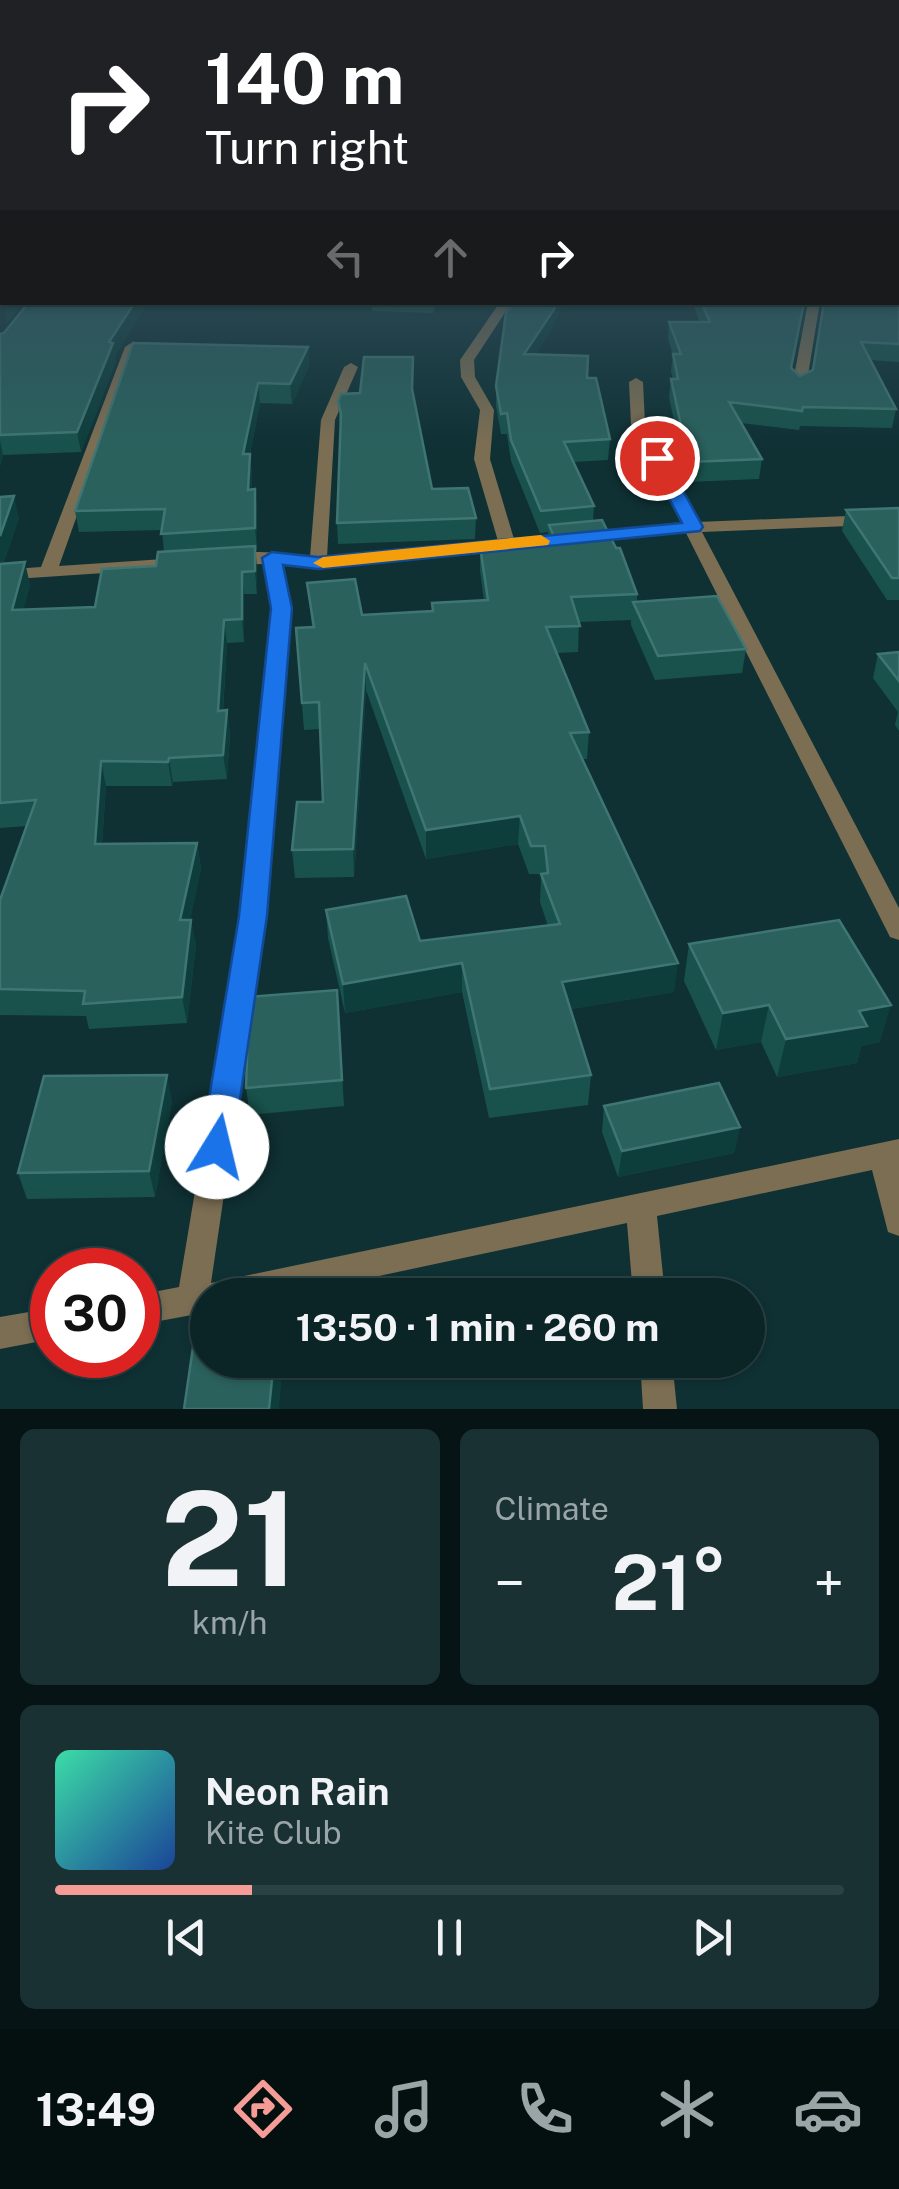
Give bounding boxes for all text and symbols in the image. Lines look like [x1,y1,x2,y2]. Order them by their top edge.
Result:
text: 140 m [205,37,404,120]
icon: right [40,40,170,170]
text: Turn right [205,121,409,174]
icon: left [318,230,373,285]
icon: ahead [423,230,478,285]
icon: right [528,230,583,285]
pin [615,416,700,501]
icon: arrive [630,431,685,486]
position arrow [165,1095,269,1199]
speed limit sign: 30 [30,1248,160,1378]
text: 13:50 · 1 min · 260 m [296,1305,659,1350]
text: 21 [161,1463,299,1615]
text: Climate [495,1490,609,1527]
text: 21° [612,1539,727,1627]
text: − [495,1551,525,1615]
text: + [814,1551,844,1615]
text: km/h [192,1604,267,1641]
text: Neon Rain [205,1769,389,1814]
text: Kite Club [205,1814,342,1851]
icon: previous [159,1910,214,1965]
icon: pause [422,1910,477,1965]
icon: next [685,1910,740,1965]
icon: directions [228,2074,298,2144]
icon: music [369,2074,439,2144]
icon: phone [510,2074,580,2144]
icon: climate [652,2074,722,2144]
icon: car [793,2074,863,2144]
text: 13:49 [36,2083,156,2136]

